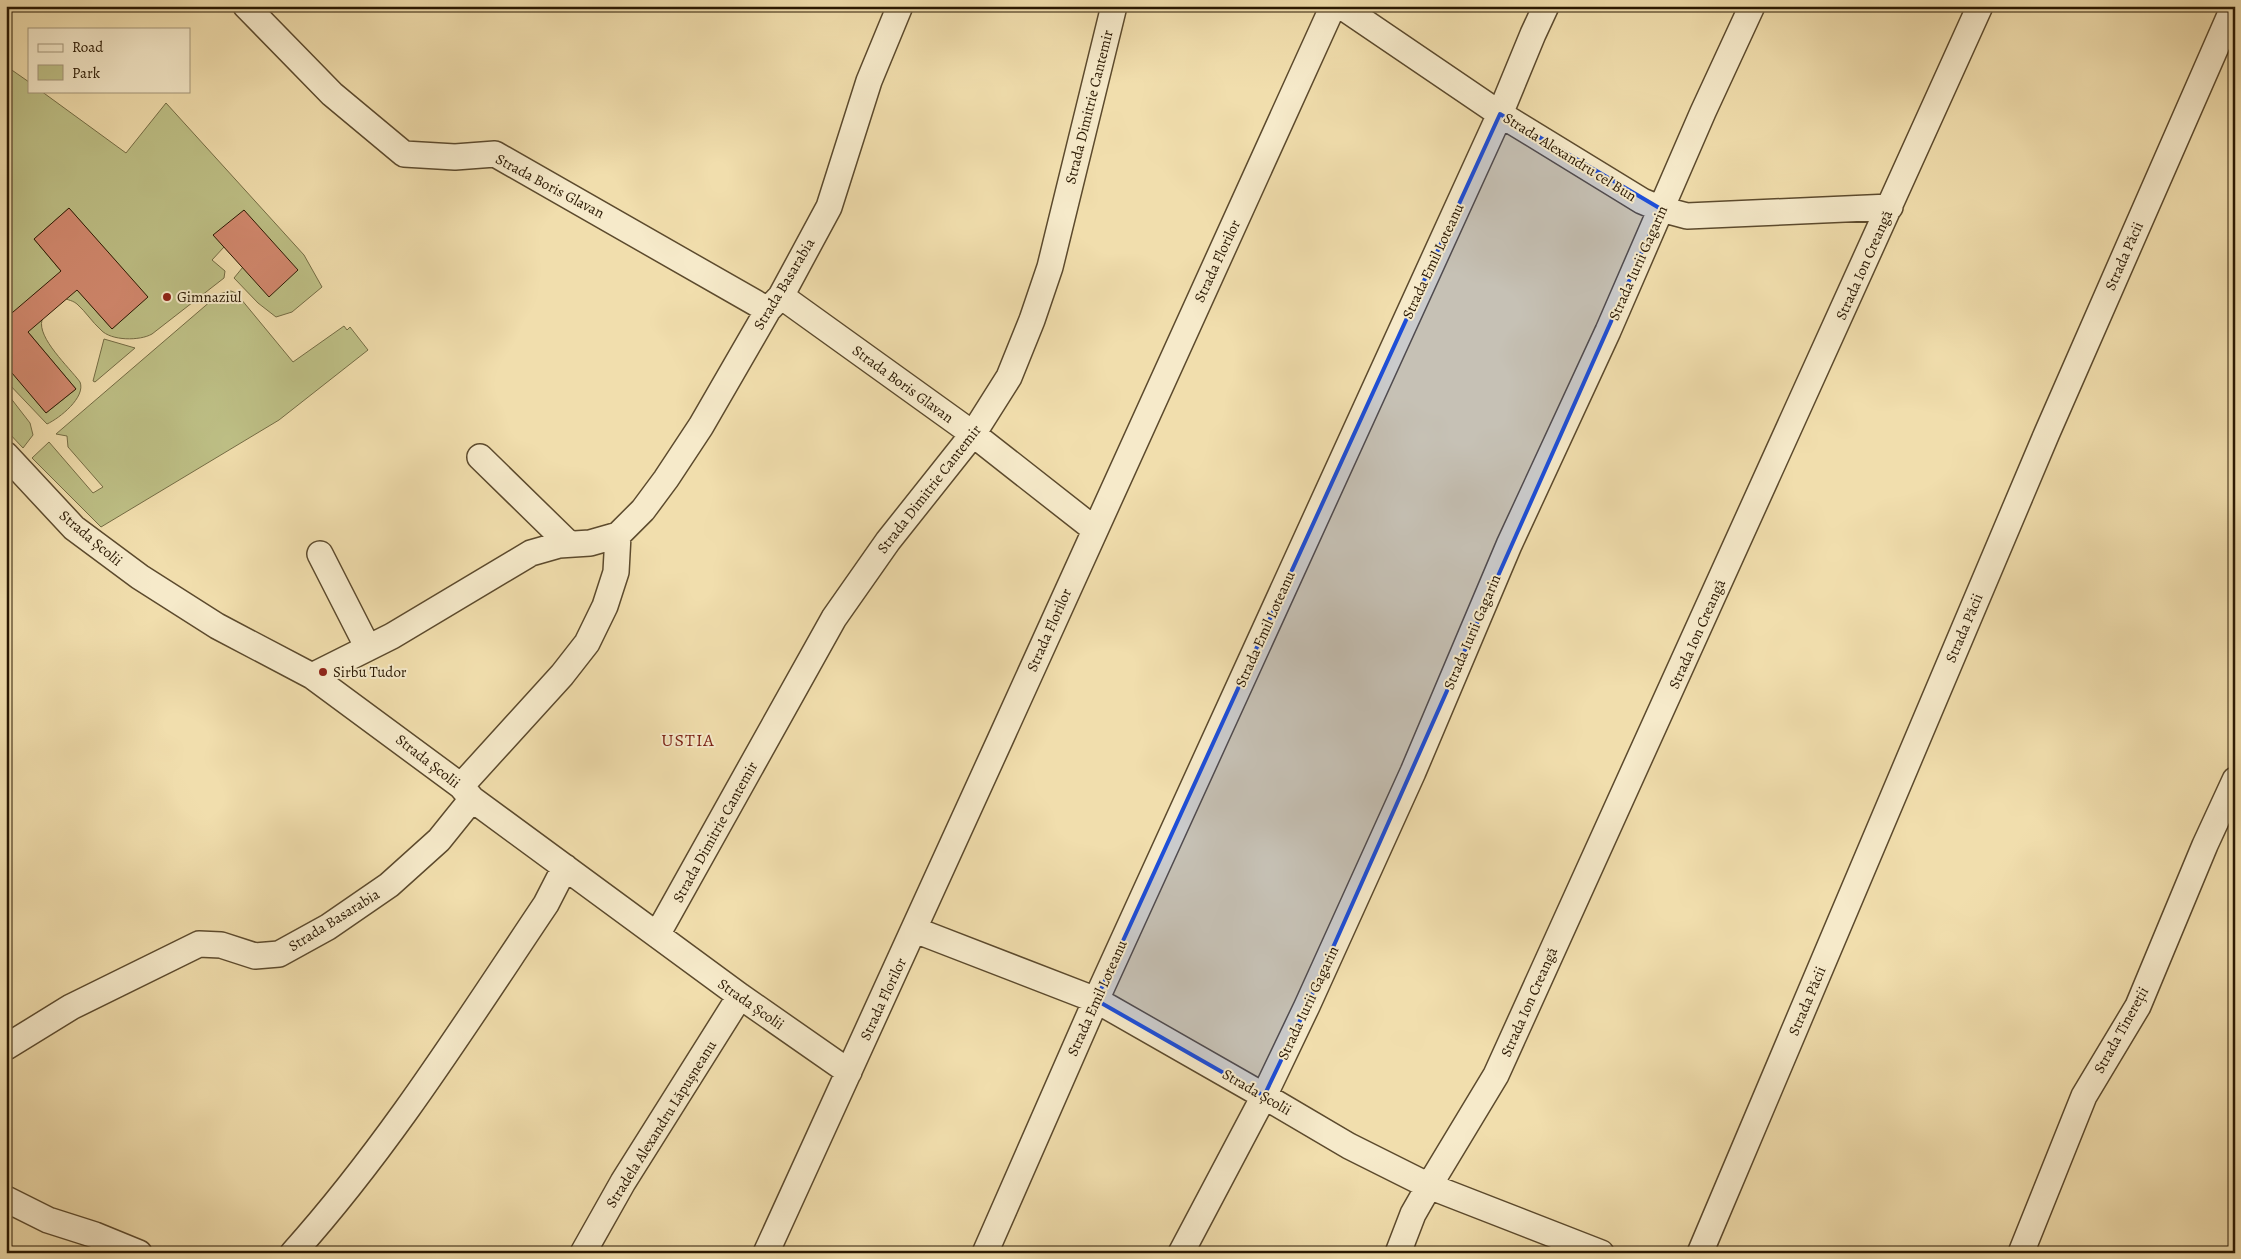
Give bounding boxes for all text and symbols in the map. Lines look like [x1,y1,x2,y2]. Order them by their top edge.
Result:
legend [28,28,190,92]
street label: Strada Dimitrie Cantemir [1060,28,1118,186]
text: Road [72,37,104,57]
text: Park [72,63,101,83]
street label: Strada Alexandru cel Bun [1500,108,1640,206]
street label: Strada Boris Glavan [492,149,608,223]
street label: Strada Emil Loteanu [1397,199,1469,322]
street label: Strada Iurii Gagarin [1604,202,1672,324]
street label: Strada Ion Creangă [1831,207,1897,323]
street label: Strada Florilor [1189,216,1245,306]
street label: Strada Păcii [2100,218,2148,294]
street label: Strada Basarabia [749,234,819,334]
place label: Gimnaziul [177,287,242,307]
marker: Gimnaziul [161,291,173,303]
street label: Strada Boris Glavan [848,340,958,428]
street label: Strada Dimitrie Cantemir [872,420,986,558]
street label: Strada Școlii [55,506,127,570]
street label: Strada Emil Loteanu [1230,567,1300,690]
street label: Strada Iurii Gagarin [1439,571,1505,693]
street label: Strada Ion Creangă [1664,576,1730,692]
street label: Strada Florilor [1022,585,1076,675]
street label: Strada Păcii [1940,590,1988,666]
place label: Sirbu Tudor [333,662,407,682]
marker: Sirbu Tudor [317,666,329,678]
district label: USTIA [661,728,715,752]
street label: Strada Școlii [392,729,464,793]
street label: Strada Dimitrie Cantemir [668,758,762,906]
street label: Strada Basarabia [285,884,383,956]
street label: Strada Emil Loteanu [1062,936,1132,1059]
street label: Strada Iurii Gagarin [1273,943,1343,1063]
street label: Strada Ion Creangă [1496,944,1562,1060]
street label: Strada Florilor [855,954,911,1044]
street label: Strada Păcii [1783,963,1831,1039]
street label: Strada Școlii [714,974,788,1034]
street label: Strada Tinereții [2089,983,2153,1077]
street label: Stradela Alexandru Lăpușneanu [601,1036,721,1212]
street label: Strada Școlii [1219,1064,1295,1120]

